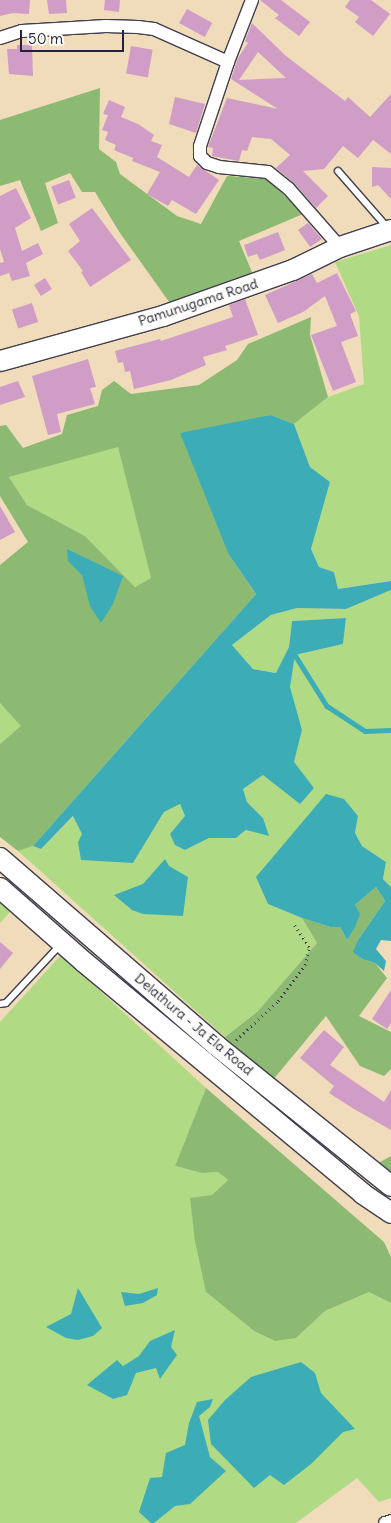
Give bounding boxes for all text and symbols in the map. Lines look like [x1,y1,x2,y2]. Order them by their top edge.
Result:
scale bar [22,20,126,52]
text: 50 m [28,29,63,48]
street label: Pamunugama Road [136,275,260,329]
street label: Delathura - Ja Ela Road [131,969,257,1079]

